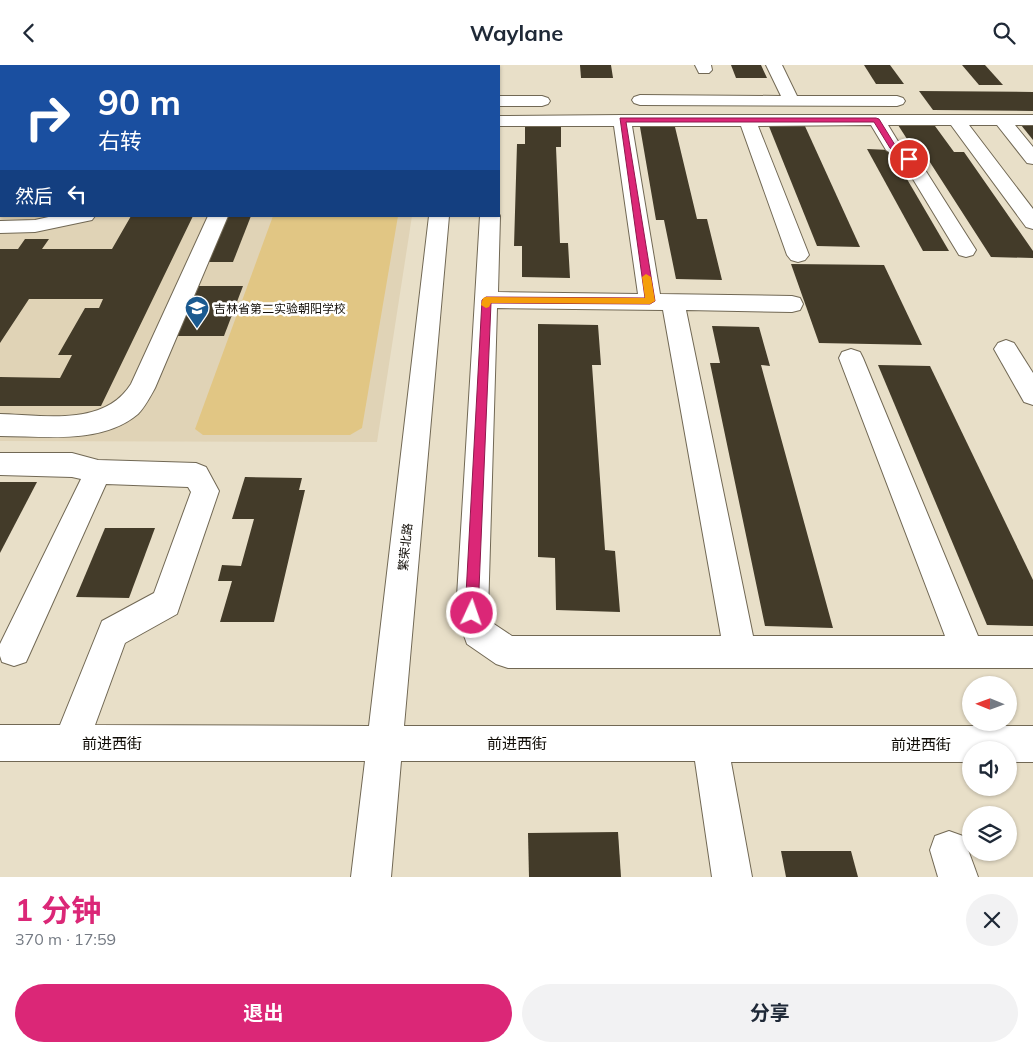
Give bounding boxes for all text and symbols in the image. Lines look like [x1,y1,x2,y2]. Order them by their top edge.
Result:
icon: back [15,19,43,47]
text: Waylane [470,19,563,47]
icon: search [990,19,1018,47]
text: 90 m [98,80,181,124]
icon: right [15,85,80,150]
text: 右转 [98,127,142,155]
pin [888,138,930,180]
icon: arrive [895,145,923,173]
icon: left [63,180,91,208]
text: 然后 [15,184,53,208]
school or university icon: 吉林省第二实验朝阳学校 [184,295,210,329]
place label: 吉林省第二实验朝阳学校 [214,301,346,316]
street label: 繁荣北路 [395,522,415,572]
position arrow [445,586,497,638]
north arrow [962,676,1018,731]
map controls [962,676,1017,861]
street label: 前进西街 [82,734,142,753]
street label: 前进西街 [487,734,547,753]
street label: 前进西街 [891,735,951,754]
button: sound [962,741,1017,796]
button: layers [962,806,1017,861]
text: 1 分钟 [15,891,101,929]
button: close [966,894,1018,946]
text: 370 m · 17:59 [15,929,116,949]
button: 退出 [15,984,512,1042]
button: 分享 [522,984,1018,1042]

